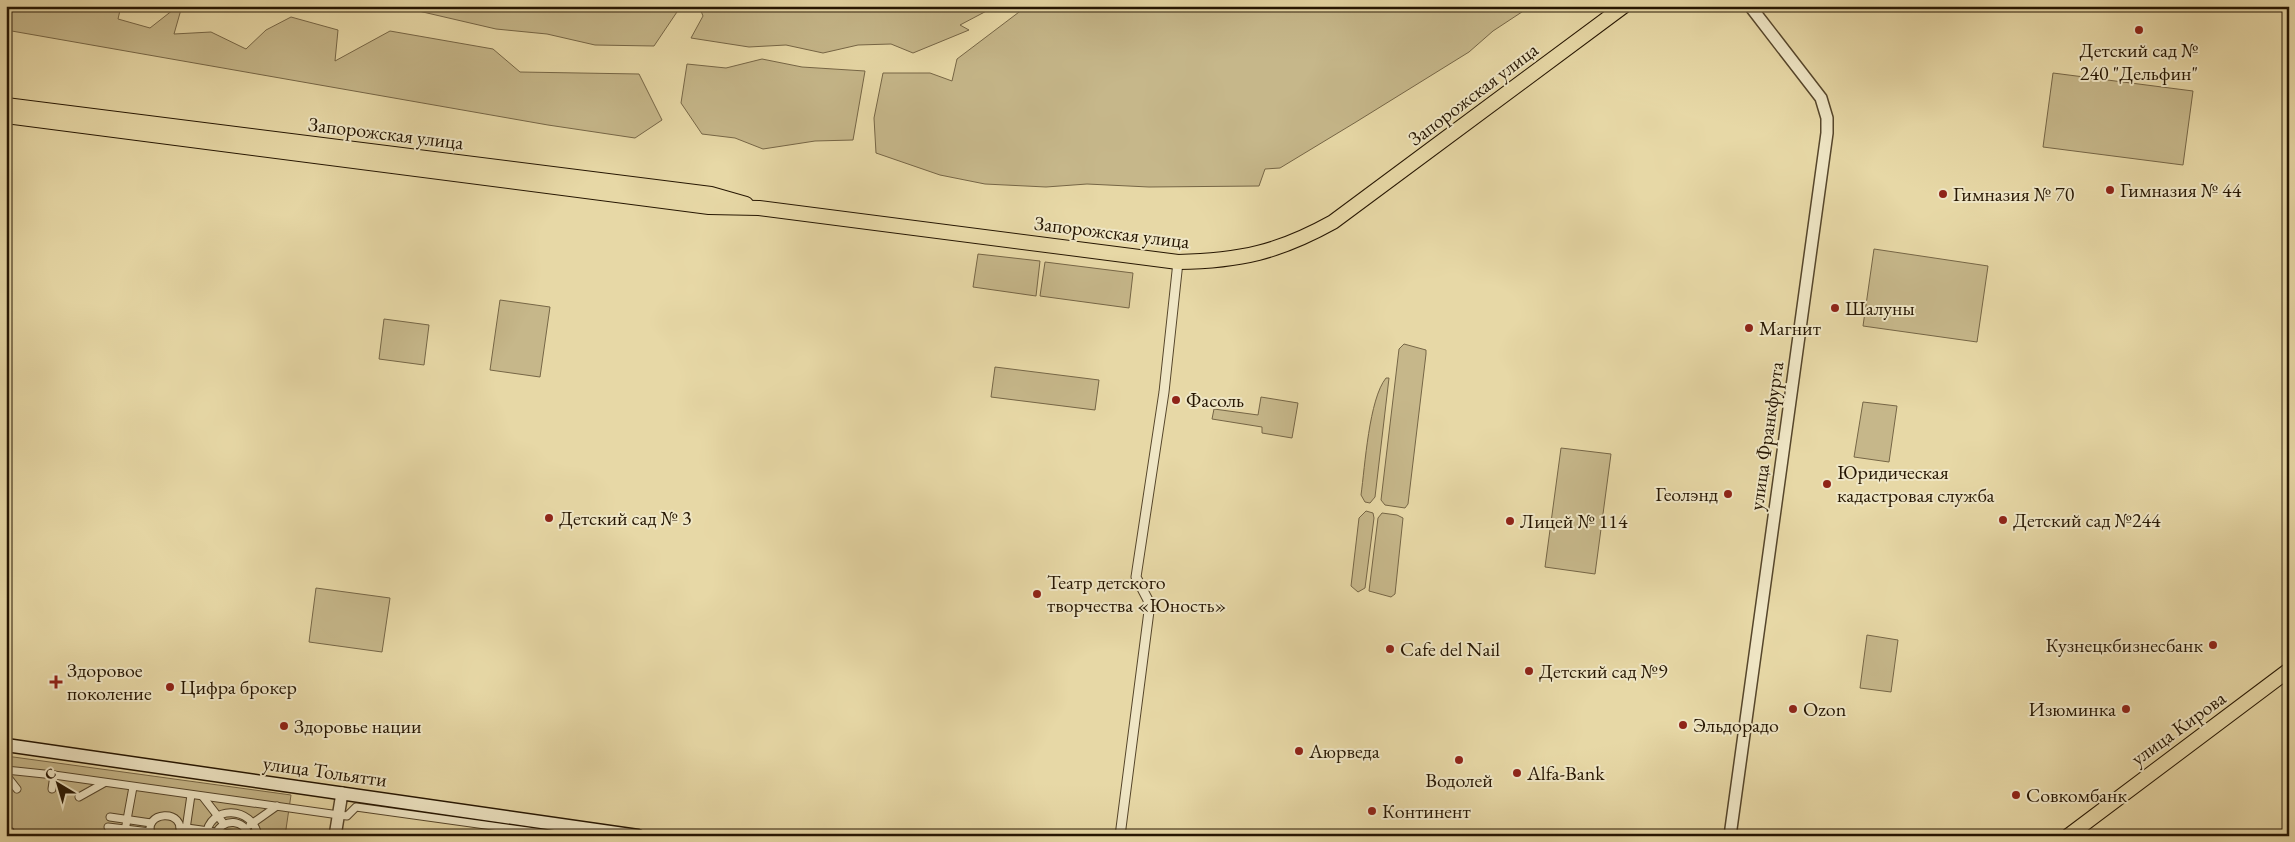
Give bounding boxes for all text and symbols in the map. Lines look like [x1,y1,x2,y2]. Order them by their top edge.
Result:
marker: Детский сад № 240 "Дельфин" [2133,24,2145,36]
street label: Запорожская улица [1403,37,1543,151]
place label: Детский сад № 240 "Дельфин" [2080,37,2198,86]
street label: Запорожская улица [307,111,465,155]
place label: Гимназия № 44 [2120,177,2242,203]
place label: Гимназия № 70 [1953,181,2075,207]
marker: Гимназия № 44 [2104,184,2116,196]
marker: Гимназия № 70 [1937,188,1949,200]
street label: Запорожская улица [1033,210,1191,254]
place label: Шалуны [1845,295,1915,321]
marker: Шалуны [1829,302,1841,314]
place label: Магнит [1759,315,1821,341]
marker: Магнит [1743,322,1755,334]
street label: улица Франкфурта [1743,360,1789,512]
place label: Фасоль [1186,387,1244,413]
marker: Фасоль [1170,394,1182,406]
place label: Юридическая кадастровая служба [1837,459,1994,508]
marker: Юридическая кадастровая служба [1821,478,1833,490]
place label: Геолэнд [1655,481,1718,507]
marker: Геолэнд [1722,488,1734,500]
place label: Детский сад № 3 [559,505,691,531]
place label: Детский сад №244 [2013,507,2161,533]
place label: Лицей № 114 [1520,508,1628,534]
marker: Детский сад № 3 [543,512,555,524]
marker: Детский сад №244 [1997,514,2009,526]
marker: Лицей № 114 [1504,515,1516,527]
place label: Театр детского творчества «Юность» [1047,569,1226,618]
marker: Театр детского творчества «Юность» [1031,588,1043,600]
place label: Кузнецкбизнесбанк [2046,632,2203,658]
place label: Cafe del Nail [1400,636,1500,662]
marker: Кузнецкбизнесбанк [2207,639,2219,651]
marker: Cafe del Nail [1384,643,1396,655]
place label: Здоровое поколение [67,657,152,706]
place label: Детский сад №9 [1539,658,1668,684]
marker: Детский сад №9 [1523,665,1535,677]
place label: Цифра брокер [180,674,297,700]
marker: Здоровое поколение [49,675,63,689]
marker: Цифра брокер [164,681,176,693]
street label: улица Кирова [2125,685,2231,771]
place label: Ozon [1803,696,1847,722]
place label: Изюминка [2029,696,2116,722]
marker: Ozon [1787,703,1799,715]
marker: Изюминка [2120,703,2132,715]
place label: Эльдорадо [1693,712,1779,738]
place label: Здоровье нации [294,713,422,739]
marker: Эльдорадо [1677,719,1689,731]
marker: Здоровье нации [278,720,290,732]
place label: Аюрведа [1308,738,1380,764]
marker: Аюрведа [1293,745,1305,757]
street label: улица Тольятти [261,749,389,793]
marker: Водолей [1453,754,1465,766]
north arrow [32,760,82,810]
place label: Alfa-Bank [1526,760,1605,786]
text: С [41,764,60,784]
place label: Водолей [1425,767,1493,793]
marker: Alfa-Bank [1511,767,1523,779]
place label: Совкомбанк [2026,782,2127,808]
marker: Совкомбанк [2010,789,2022,801]
place label: Континент [1382,798,1471,824]
marker: Континент [1366,805,1378,817]

